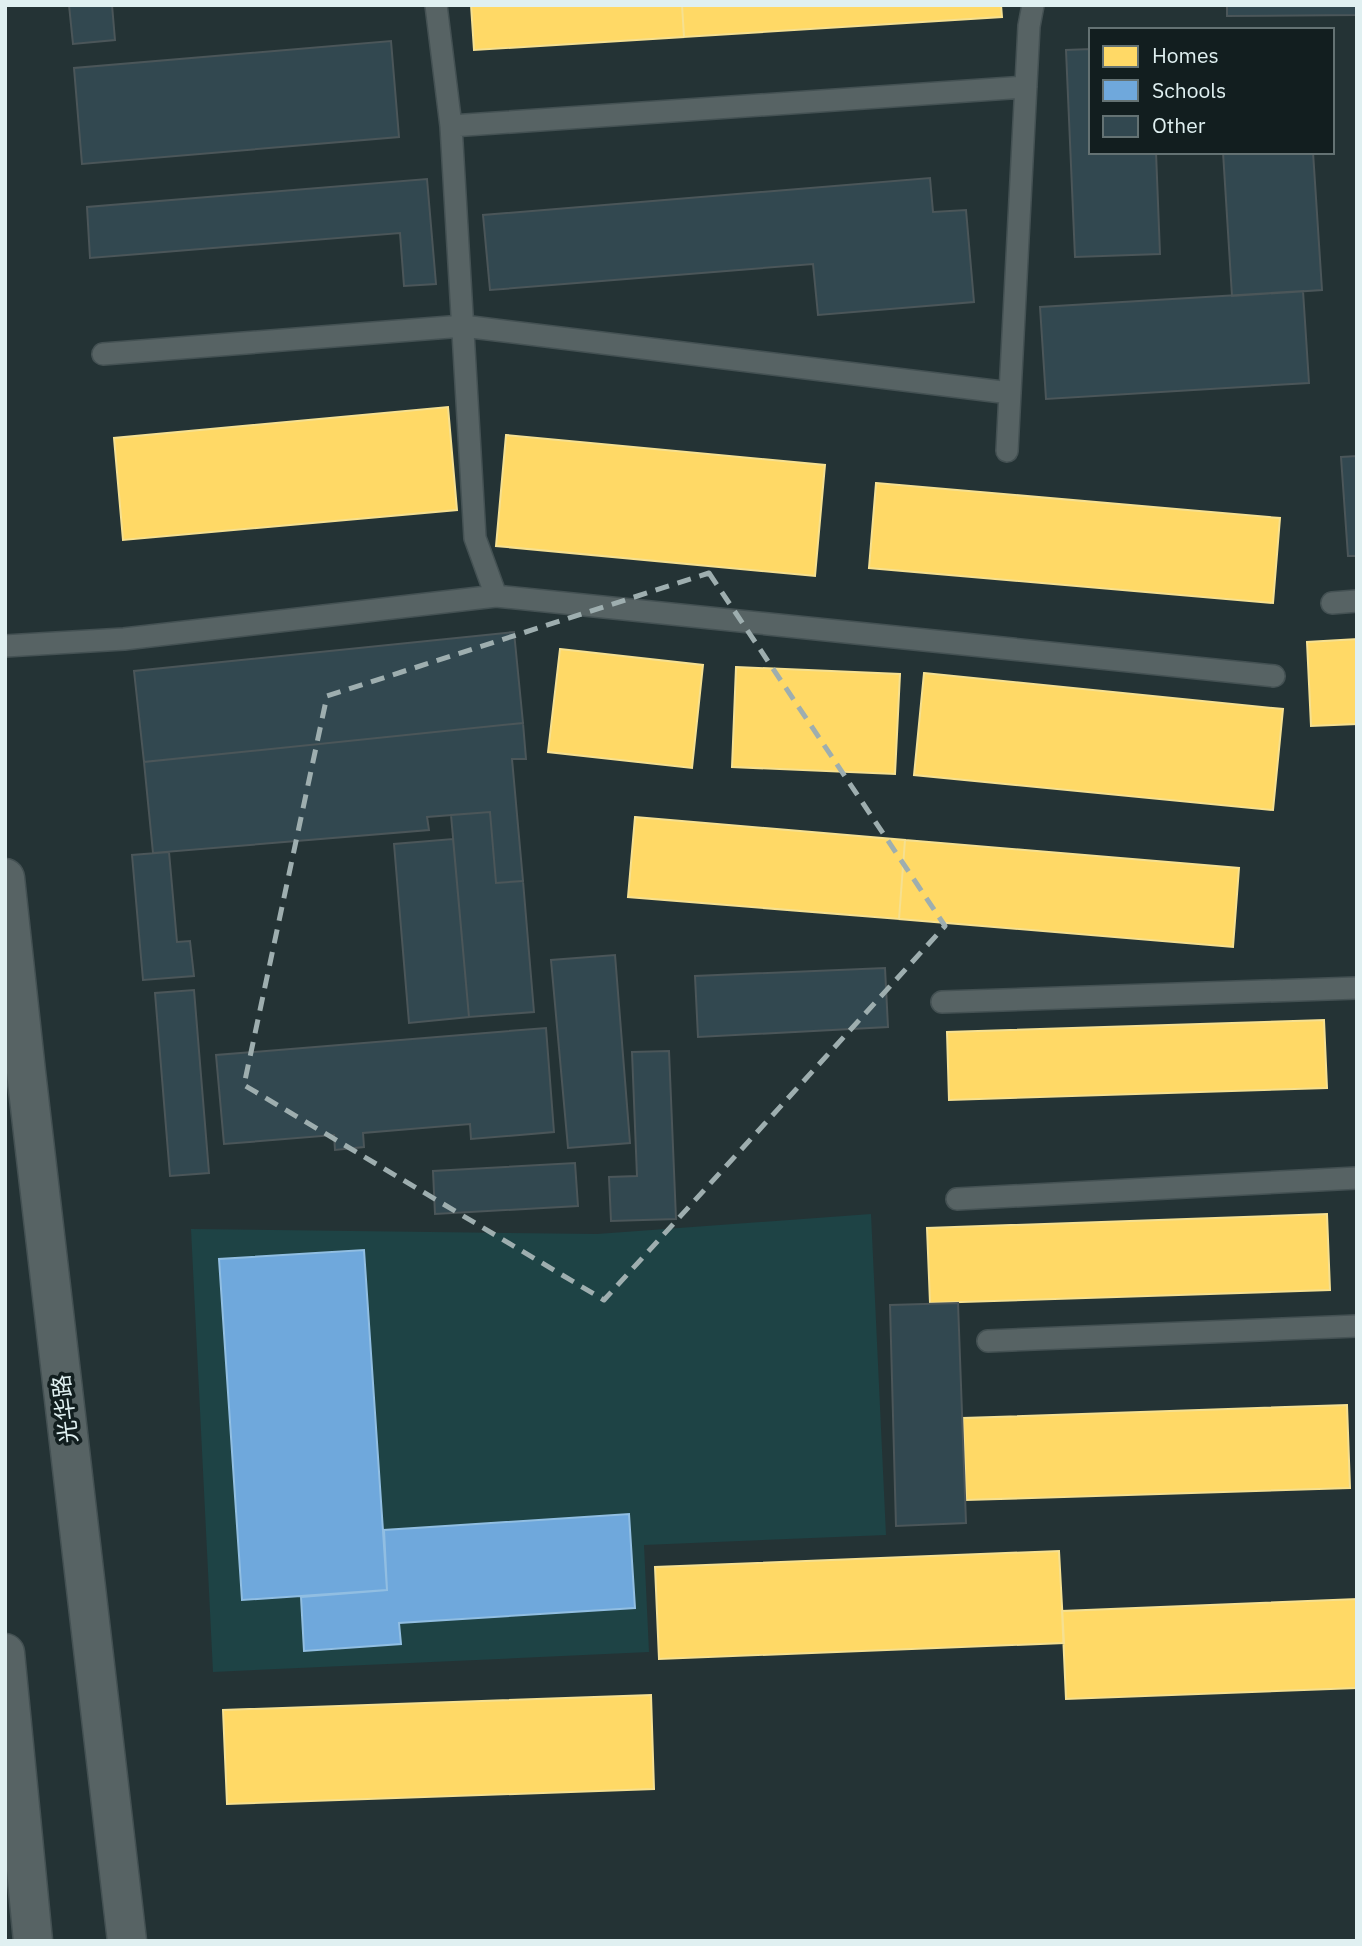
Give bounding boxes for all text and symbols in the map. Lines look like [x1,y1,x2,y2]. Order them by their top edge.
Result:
legend [1089,28,1334,154]
text: Homes [1152,41,1219,69]
text: Schools [1152,76,1226,104]
text: Other [1152,111,1206,139]
street label: 光华路 [45,1373,83,1445]

